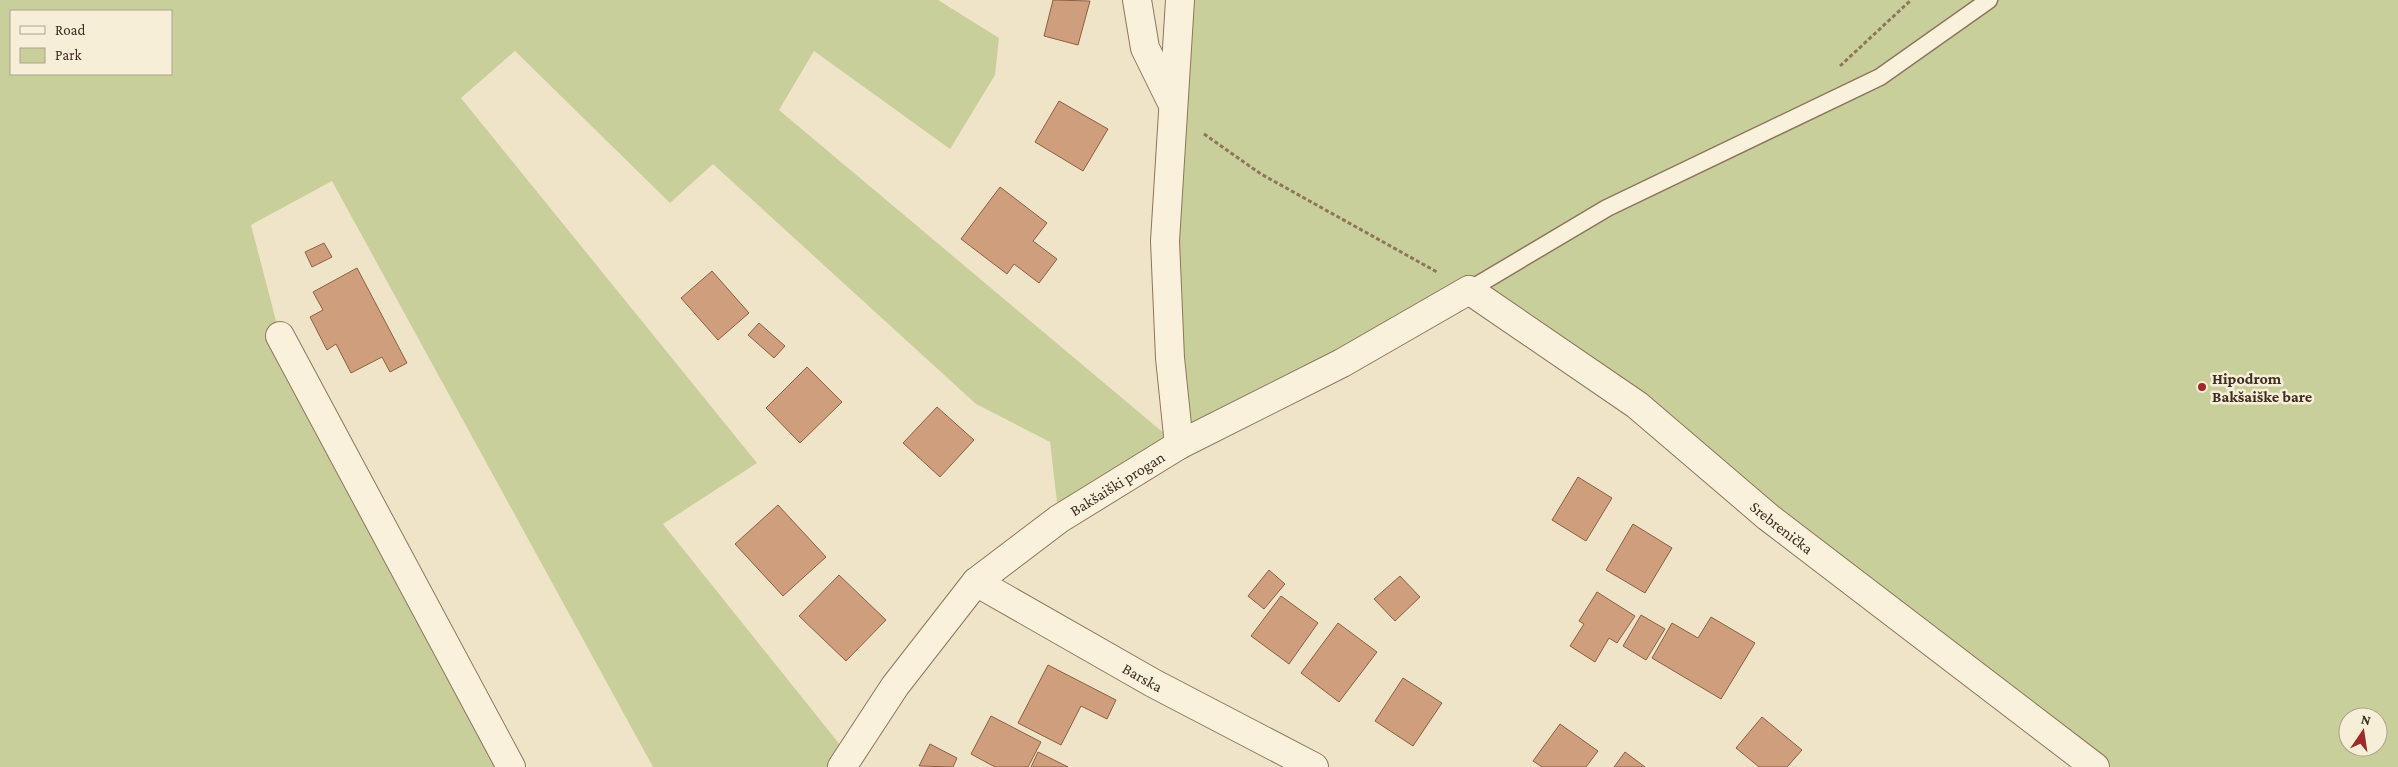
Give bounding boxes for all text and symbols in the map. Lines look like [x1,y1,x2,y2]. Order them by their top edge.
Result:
legend [10,10,172,75]
text: Road [55,22,86,38]
text: Park [55,47,82,63]
place label: Hipodrom Bakšaiške bare [2212,370,2313,405]
marker: Hipodrom Bakšaiške bare [2196,381,2208,393]
street label: Bakšaiški progan [1067,448,1168,519]
street label: Srebrenička [1747,498,1817,558]
street label: Barska [1120,660,1166,696]
north arrow [2338,707,2388,757]
text: N [2359,710,2373,728]

